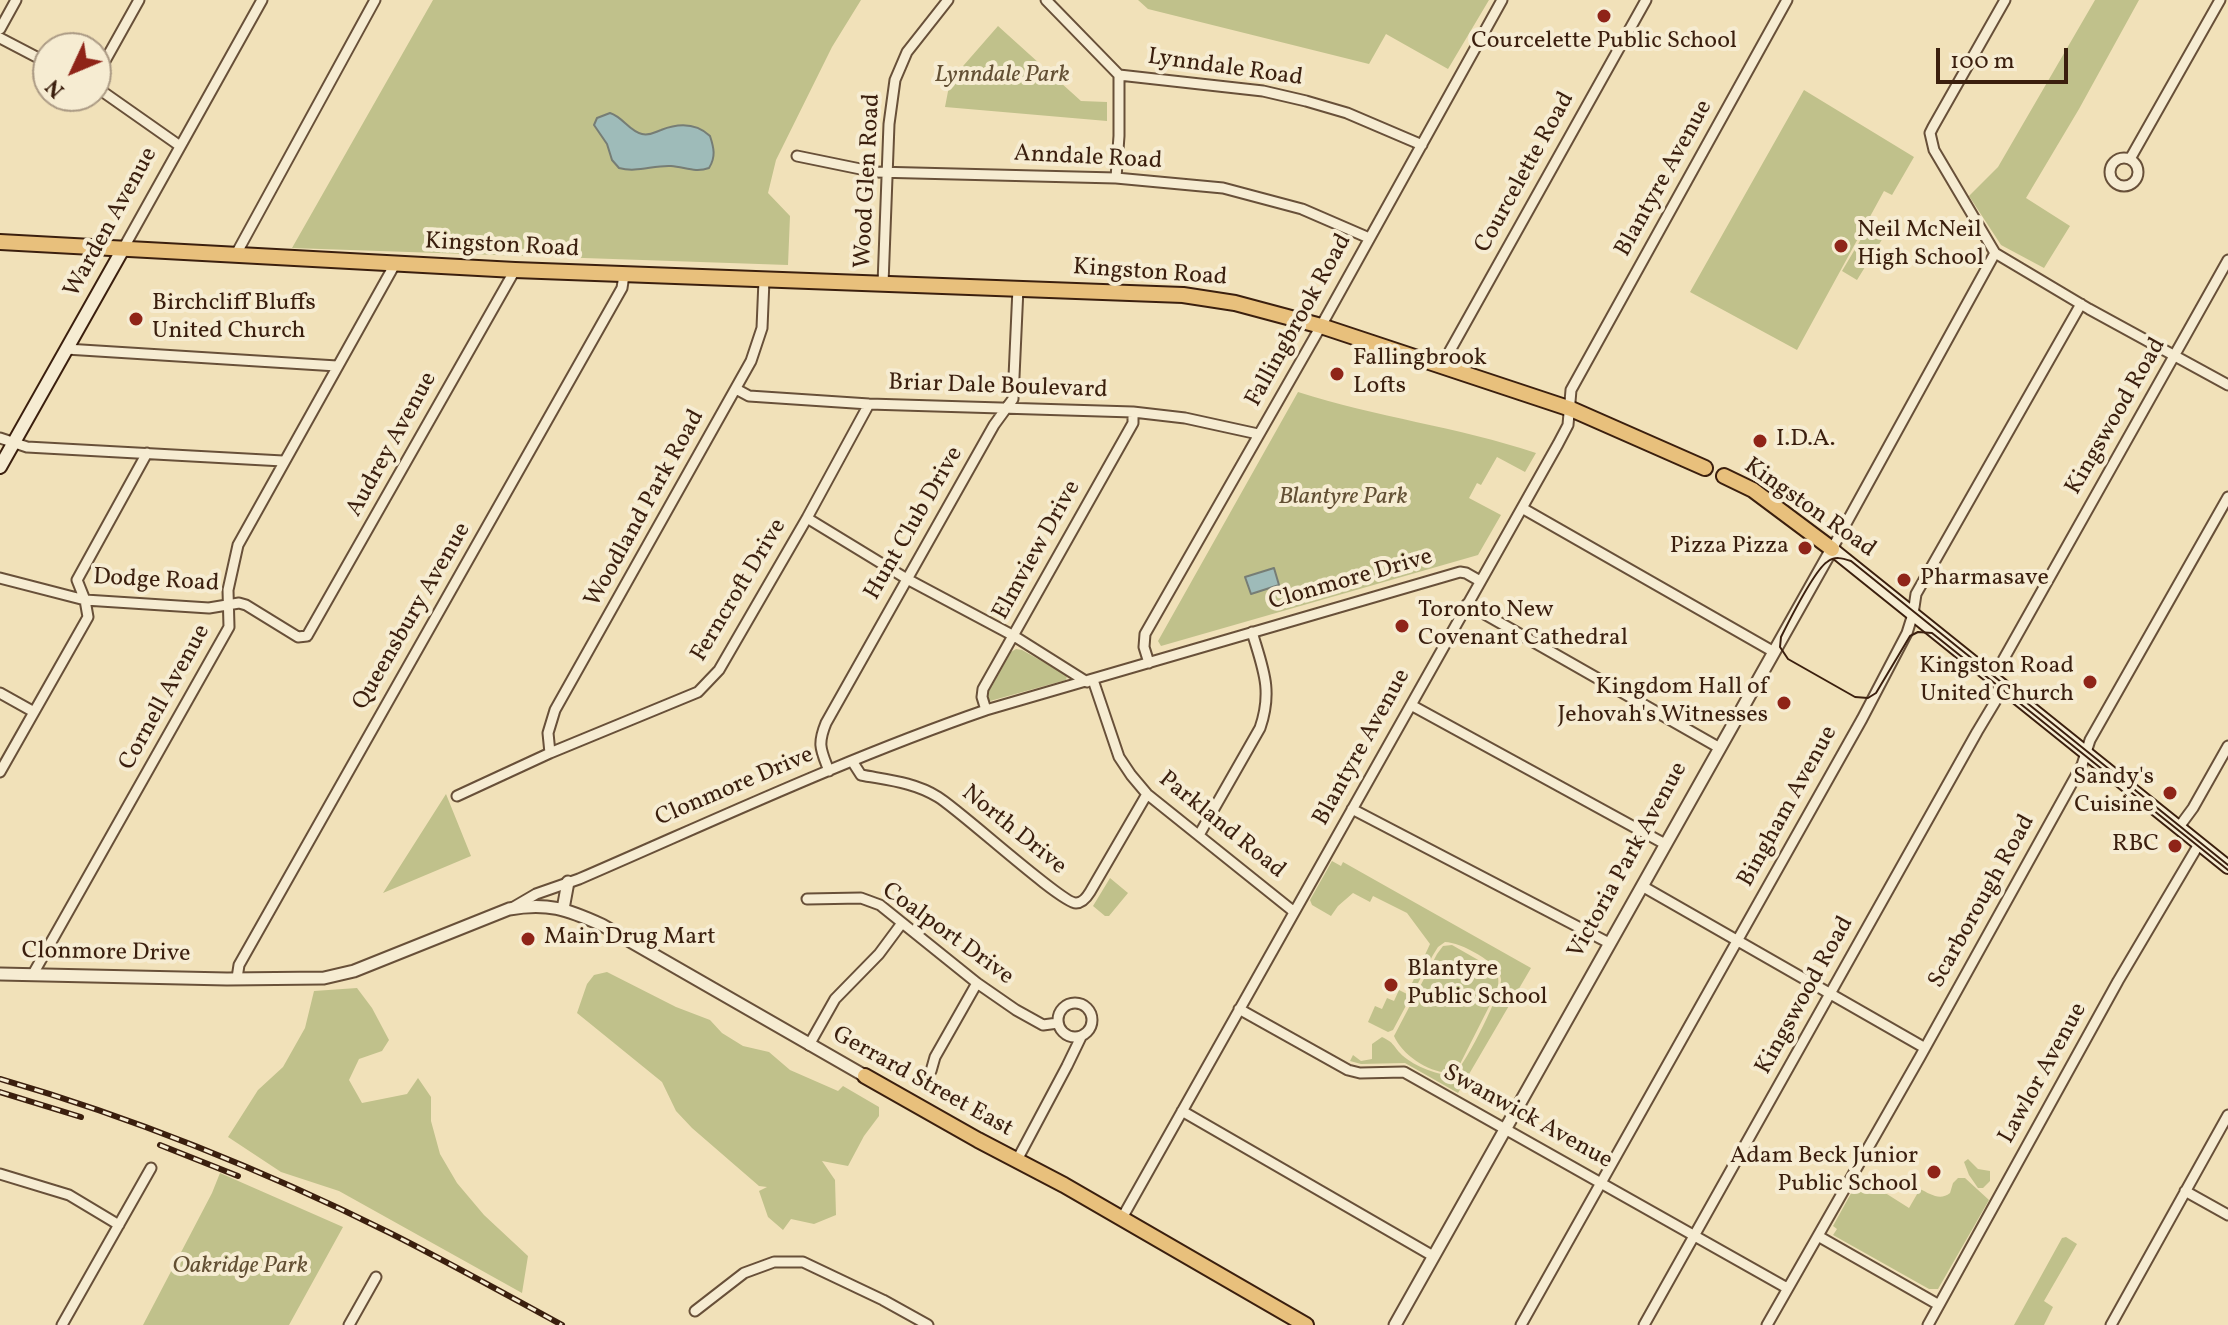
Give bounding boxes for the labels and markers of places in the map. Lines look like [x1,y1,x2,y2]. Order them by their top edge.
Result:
marker: Courcelette Public School [1595,7,1613,25]
place label: Courcelette Public School [1471,29,1737,57]
place label: Neil McNeil High School [1857,218,1984,274]
marker: Neil McNeil High School [1832,237,1850,255]
place label: Birchcliff Bluffs United Church [152,291,316,347]
marker: Birchcliff Bluffs United Church [127,310,145,328]
place label: Fallingbrook Lofts [1353,346,1487,402]
marker: Fallingbrook Lofts [1328,365,1346,383]
place label: I.D.A. [1776,427,1835,455]
marker: I.D.A. [1751,432,1769,450]
place label: Pizza Pizza [1670,534,1789,562]
marker: Pizza Pizza [1796,539,1814,557]
place label: Pharmasave [1920,566,2049,594]
marker: Pharmasave [1895,571,1913,589]
place label: Toronto New Covenant Cathedral [1418,598,1628,654]
marker: Toronto New Covenant Cathedral [1393,617,1411,635]
place label: Kingston Road United Church [1919,654,2074,710]
marker: Kingston Road United Church [2081,673,2099,691]
place label: Kingdom Hall of Jehovah's Witnesses [1557,675,1768,731]
marker: Kingdom Hall of Jehovah's Witnesses [1775,694,1793,712]
place label: Sandy's Cuisine [2073,765,2154,821]
marker: Sandy's Cuisine [2161,784,2179,802]
place label: RBC [2112,832,2159,860]
marker: RBC [2166,837,2184,855]
place label: Main Drug Mart [544,925,716,953]
marker: Main Drug Mart [519,930,537,948]
place label: Blantyre Public School [1407,957,1547,1013]
marker: Blantyre Public School [1382,976,1400,994]
place label: Adam Beck Junior Public School [1730,1144,1918,1200]
marker: Adam Beck Junior Public School [1925,1163,1943,1181]

